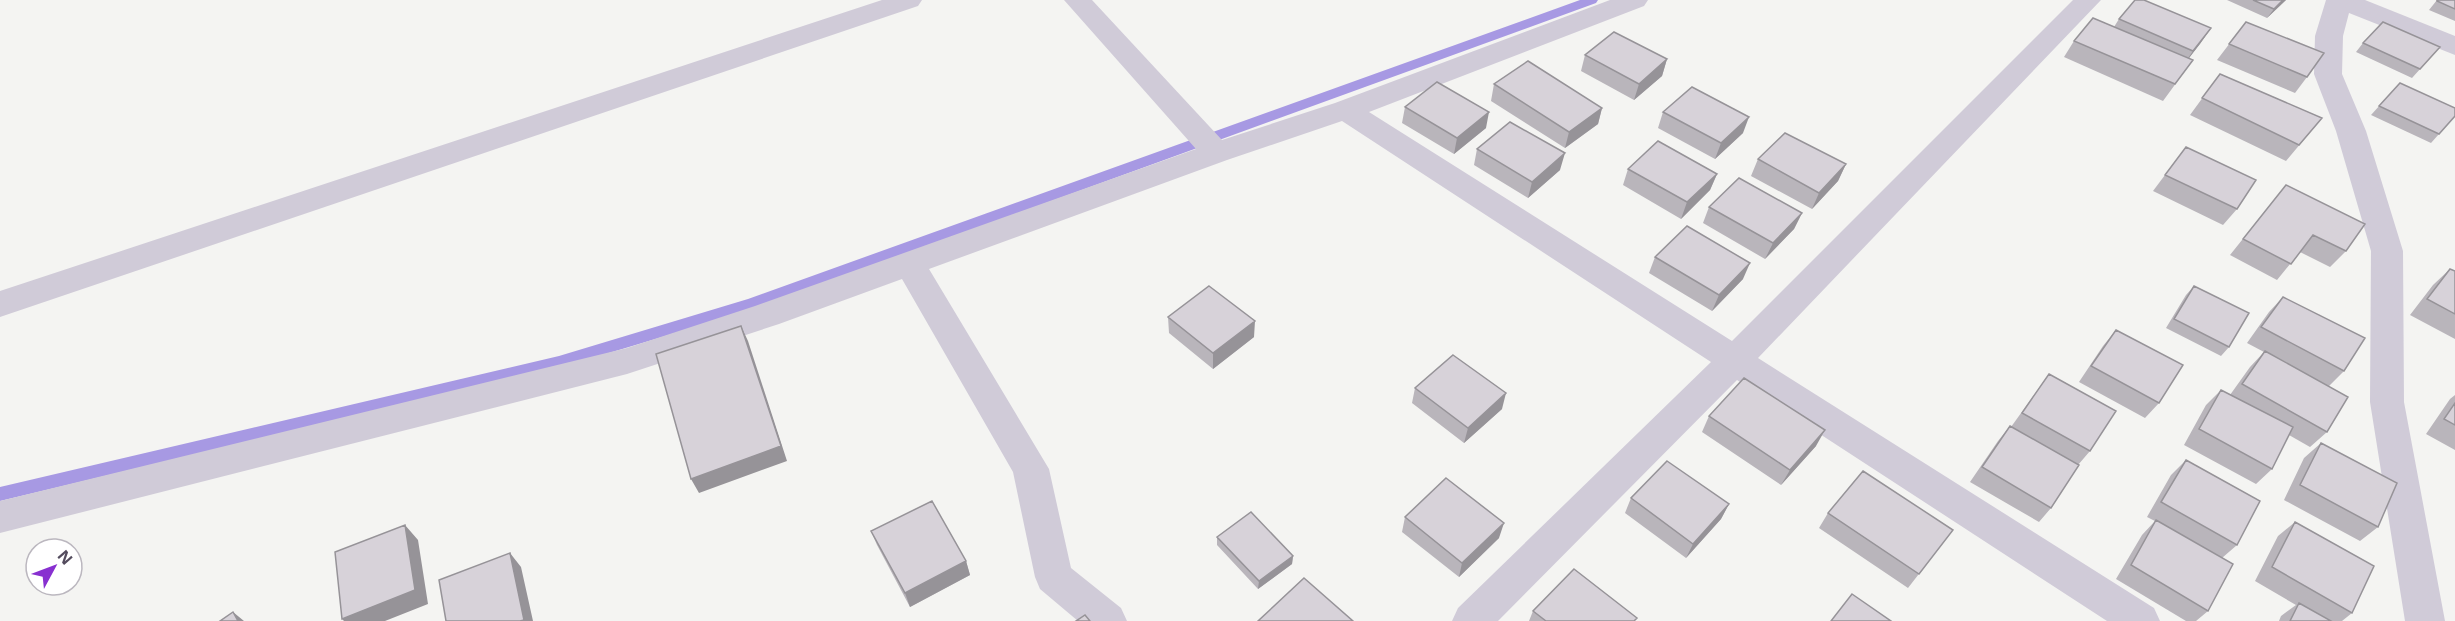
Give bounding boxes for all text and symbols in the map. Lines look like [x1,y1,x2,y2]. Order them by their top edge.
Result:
north arrow [24,537,84,597]
text: N [53,545,78,569]

